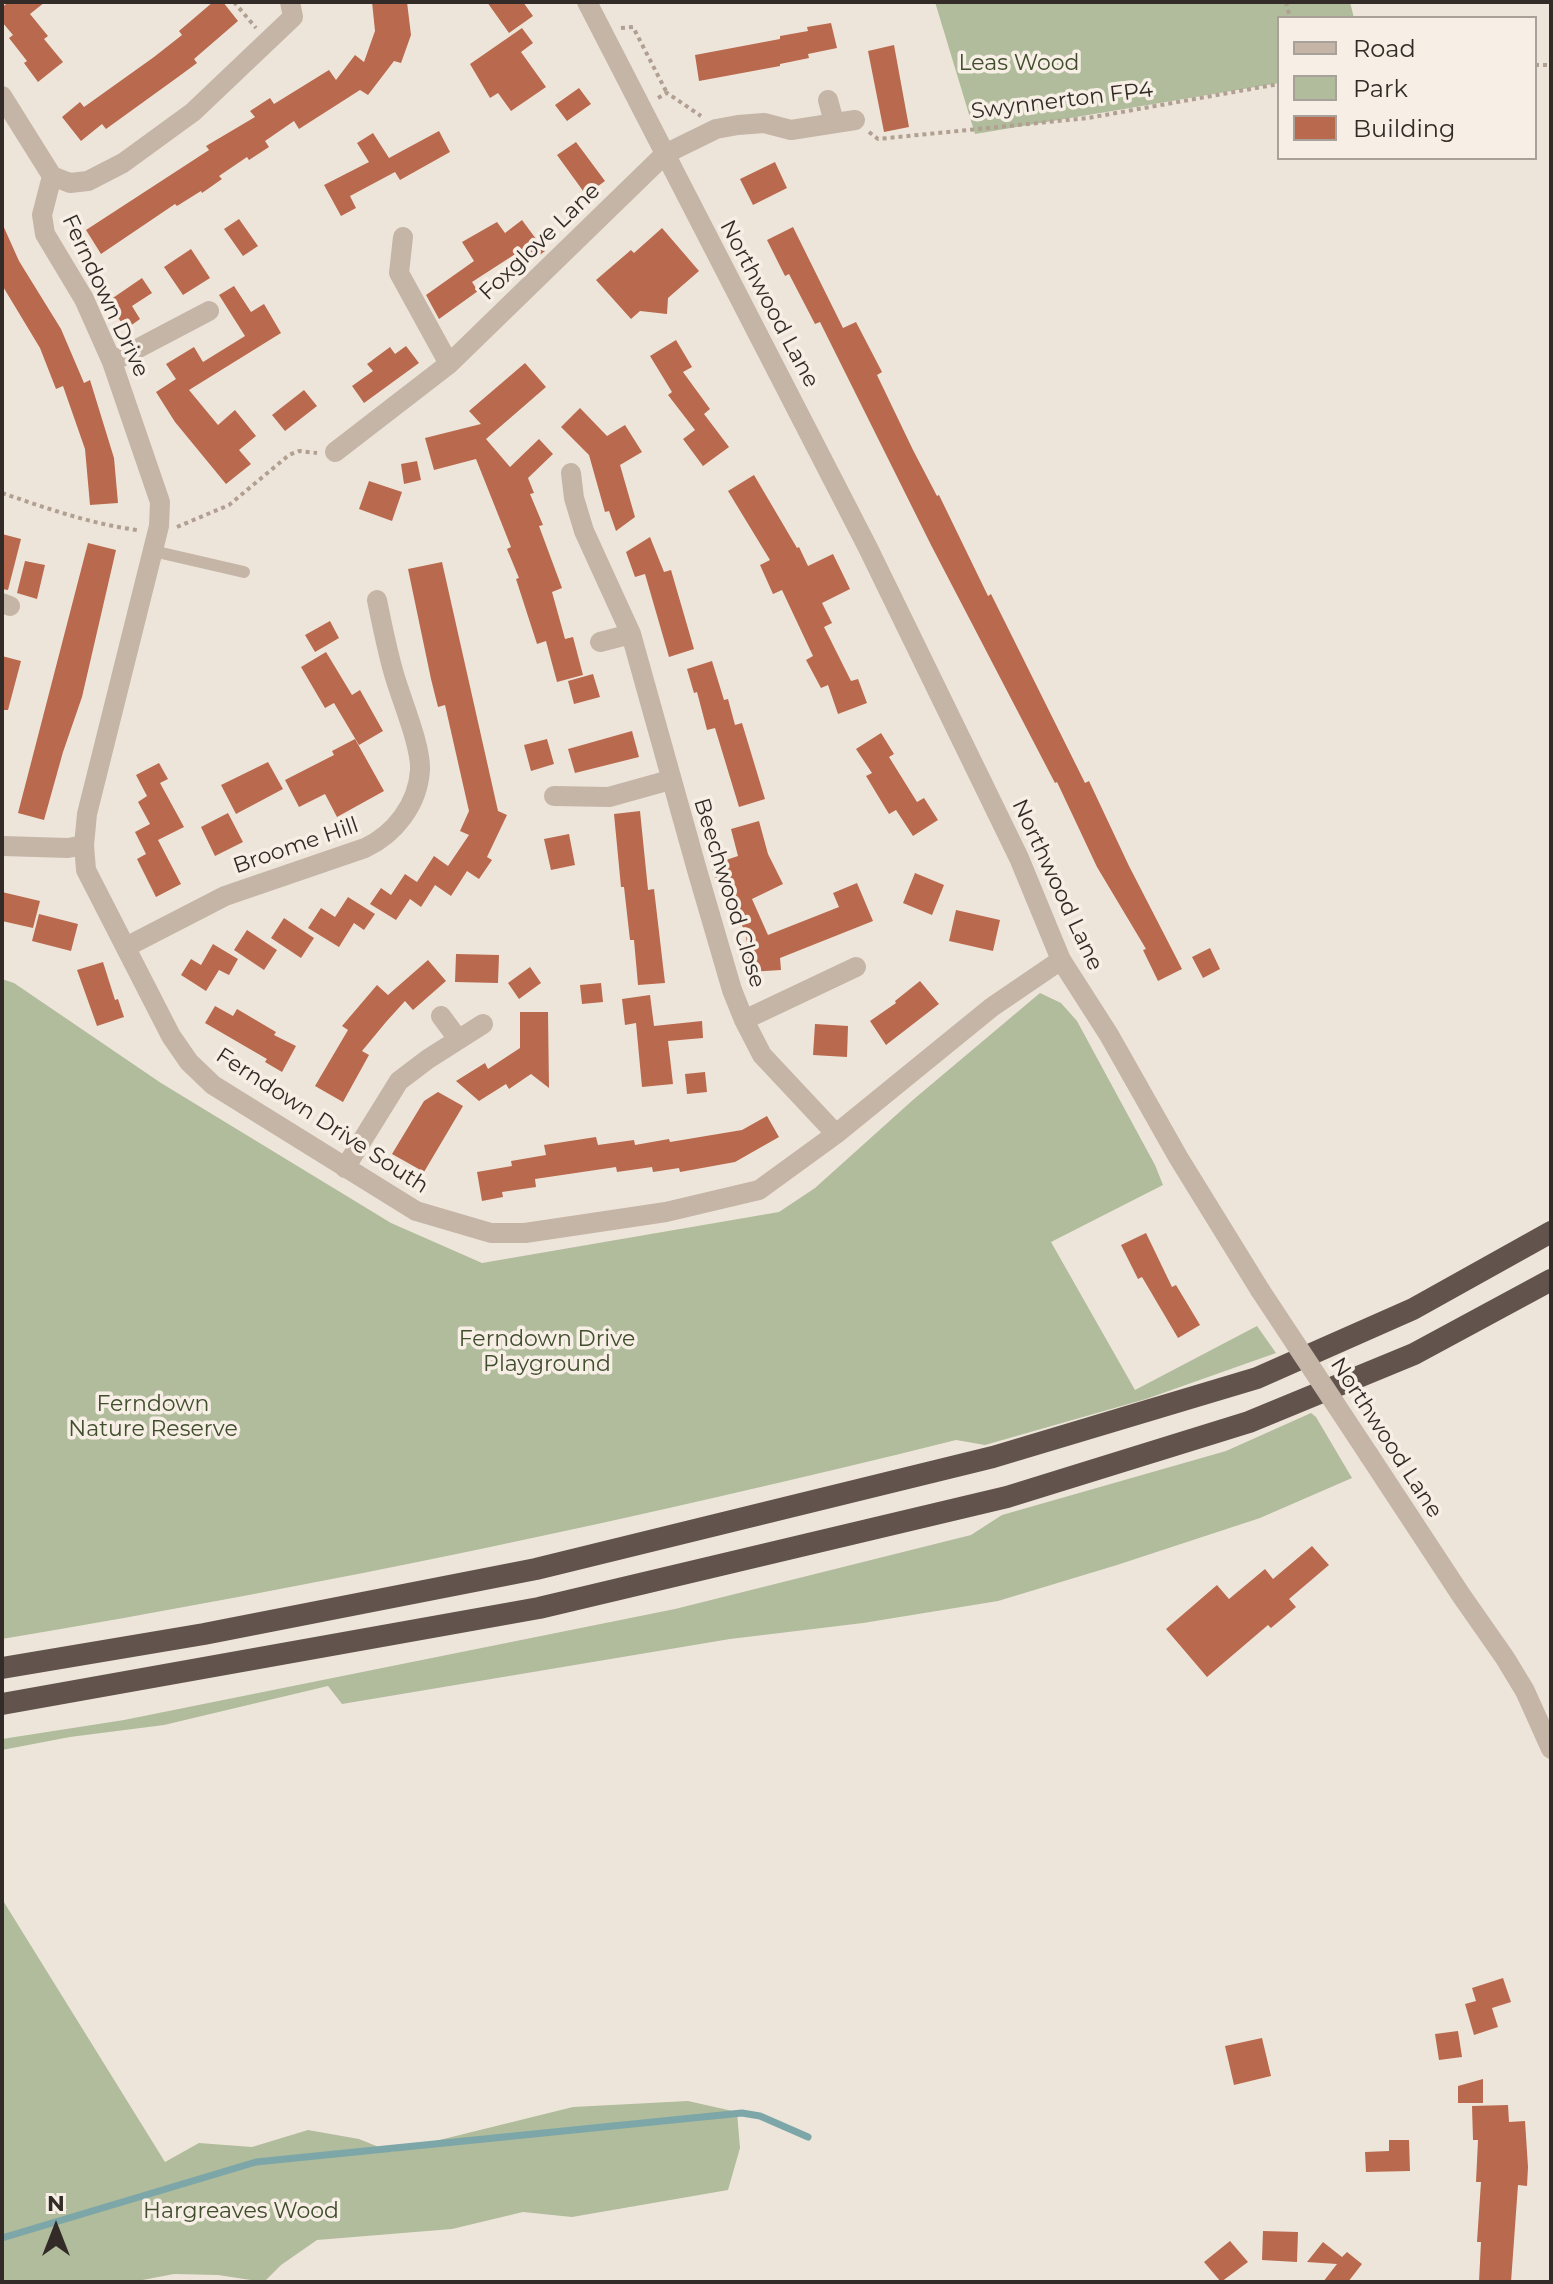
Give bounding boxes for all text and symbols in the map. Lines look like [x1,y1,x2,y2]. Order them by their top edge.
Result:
legend [1277,16,1537,160]
text: Road [1353,34,1416,63]
park label: Leas Wood [959,51,1079,77]
text: Park [1353,74,1408,103]
street label: Swynnerton FP4 [969,77,1155,125]
text: Building [1353,114,1456,143]
street label: Foxglove Lane [474,178,606,306]
street label: Ferndown Drive [56,211,154,381]
street label: Northwood Lane [714,216,824,392]
street label: Beechwood Close [688,795,770,991]
street label: Northwood Lane [1006,795,1108,975]
street label: Broome Hill [230,812,362,880]
street label: Ferndown Drive South [211,1042,433,1200]
park label: Ferndown Drive Playground [459,1327,635,1378]
street label: Northwood Lane [1324,1353,1448,1523]
park label: Ferndown Nature Reserve [68,1392,238,1444]
north arrow [16,2188,96,2268]
text: N [47,2190,65,2217]
park label: Hargreaves Wood [143,2199,339,2225]

